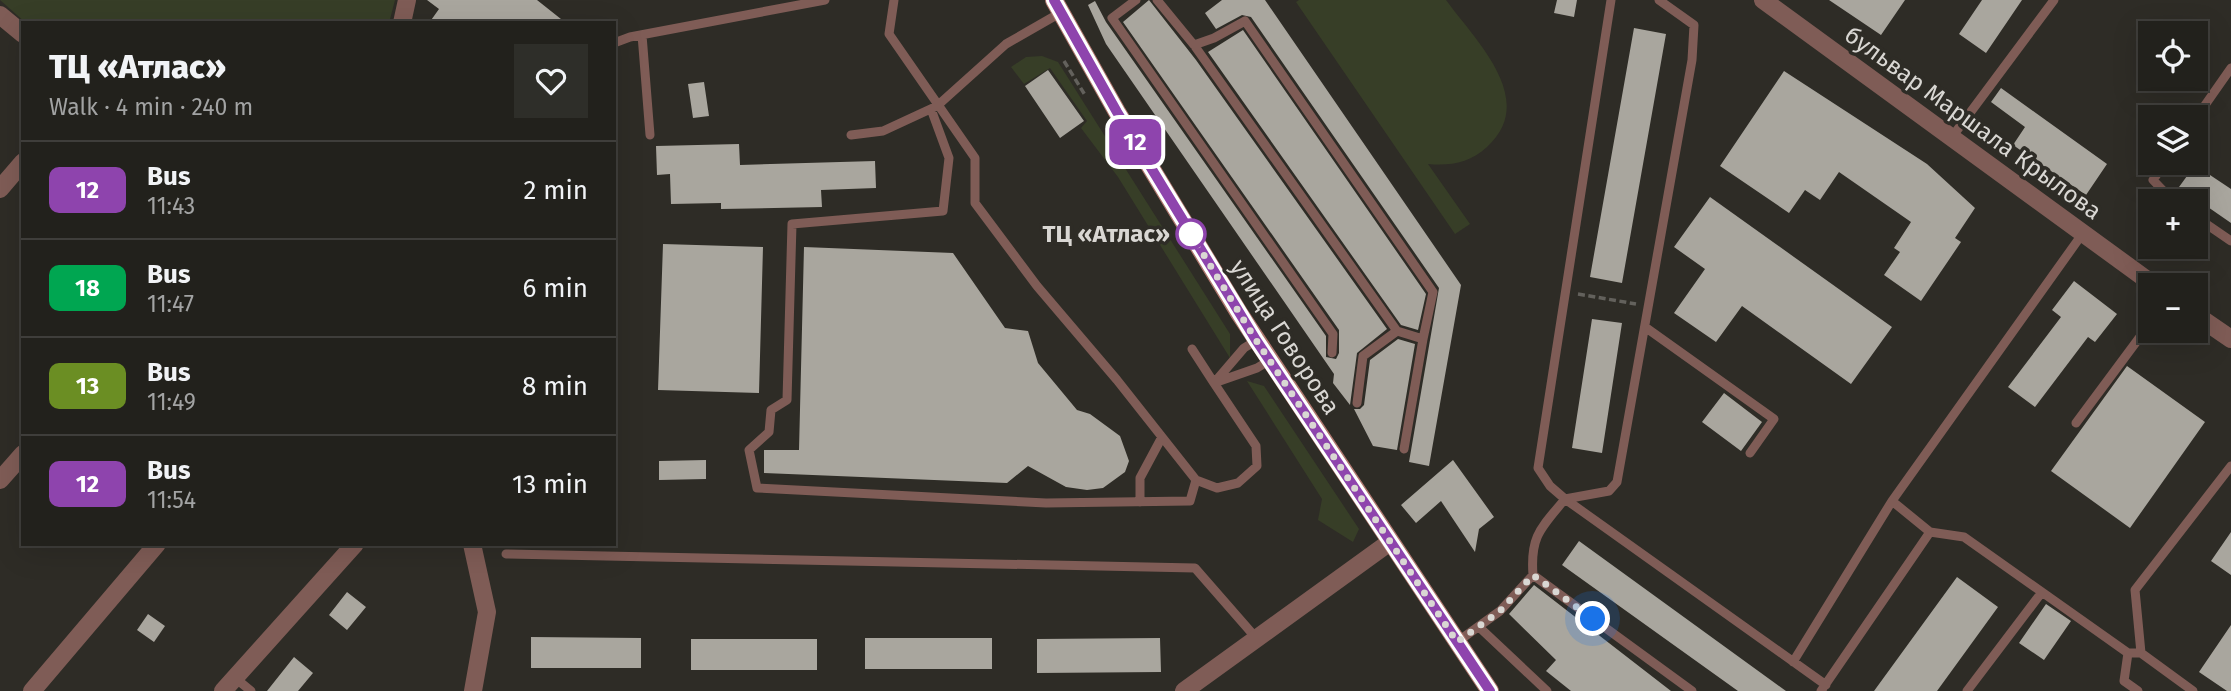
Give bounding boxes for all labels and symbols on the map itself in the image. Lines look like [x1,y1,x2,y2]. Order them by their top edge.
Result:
street label: бульвар Маршала Крылова [1839,21,2107,225]
line badge: 12 [1104,119,1166,165]
marker: ТЦ «Атлас» [1176,219,1206,249]
place label: ТЦ «Атлас» [1042,220,1170,248]
street label: улица Говорова [1224,254,1346,420]
your location [1575,601,1610,636]

